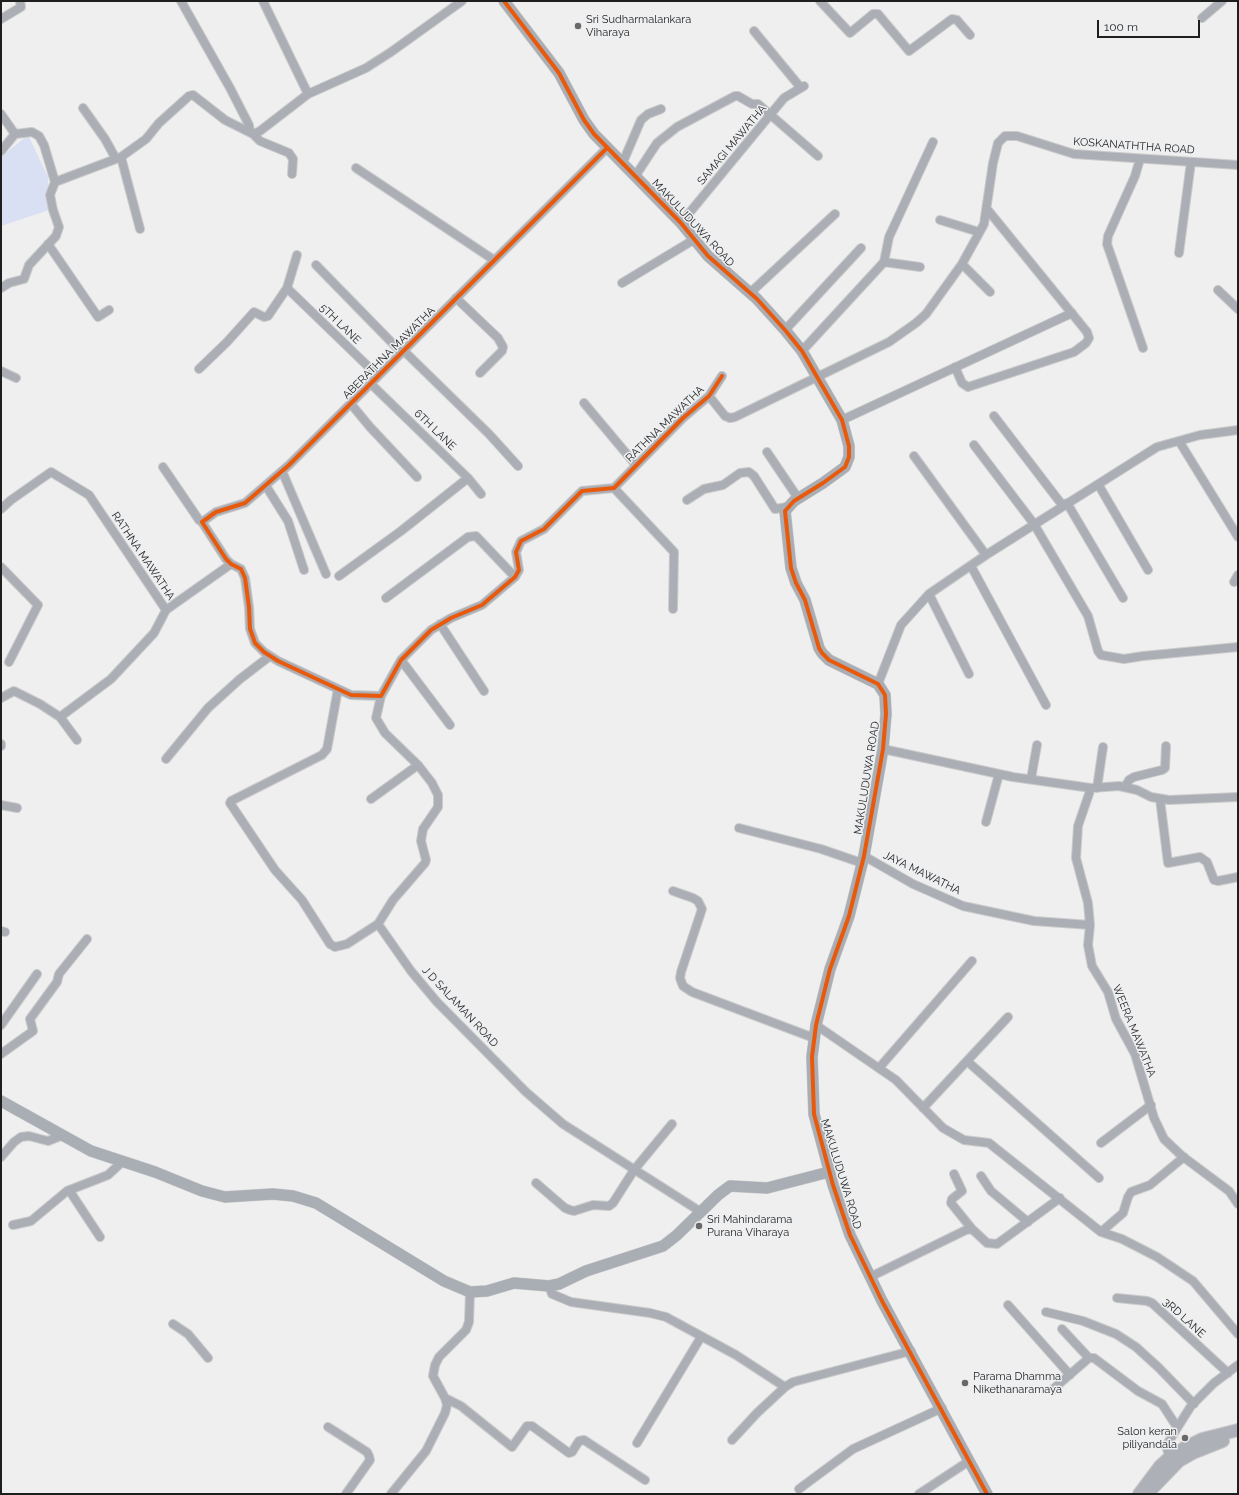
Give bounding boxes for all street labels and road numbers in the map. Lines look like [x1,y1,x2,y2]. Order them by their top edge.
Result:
street label: SAMAGI MAWATHA [695,102,769,188]
street label: KOSKANATHTHA ROAD [1073,135,1195,157]
street label: MAKULUDUWA ROAD [649,177,737,269]
street label: 5TH LANE [317,301,363,347]
street label: ABERATHNA MAWATHA [340,304,438,402]
street label: RATHNA MAWATHA [623,383,707,465]
street label: 6TH LANE [411,407,459,453]
street label: RATHNA MAWATHA [109,509,177,603]
street label: MAKULUDUWA ROAD [852,720,882,836]
street label: JAYA MAWATHA [881,849,963,897]
street label: J D SALAMAN ROAD [419,964,501,1050]
street label: WEERA MAWATHA [1109,983,1159,1079]
street label: MAKULUDUWA ROAD [818,1117,864,1231]
street label: 3RD LANE [1160,1295,1208,1341]

